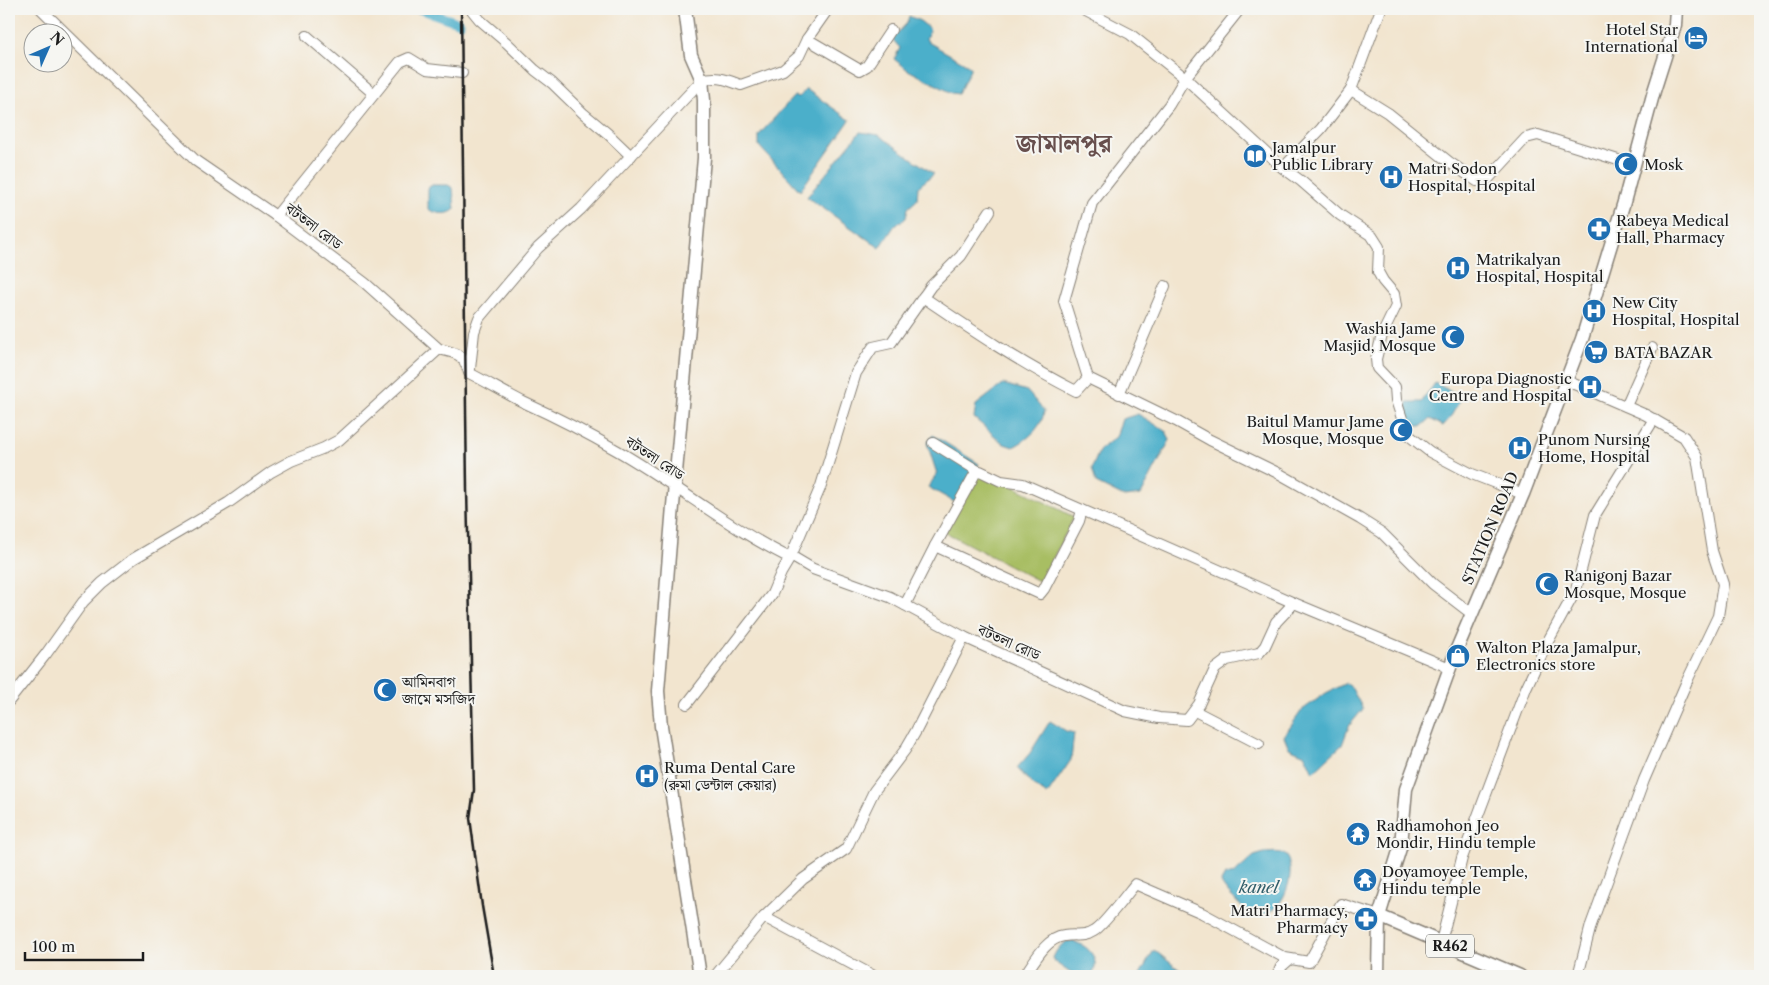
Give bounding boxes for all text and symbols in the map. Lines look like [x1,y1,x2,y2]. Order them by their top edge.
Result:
place label: Hotel Star International [1585,20,1679,56]
north arrow [22,22,72,72]
hotel icon: Hotel Star International [1683,25,1709,51]
text: N [47,28,68,49]
district label: জামালপুর [1015,128,1113,159]
place label: Jamalpur Public Library [1270,138,1374,174]
library icon: Jamalpur Public Library [1242,143,1268,169]
mosque icon: Mosk [1613,151,1639,177]
place label: Mosk [1644,155,1685,174]
place label: Matri Sodon Hospital, Hospital [1408,159,1536,195]
hospital icon: Matri Sodon Hospital, Hospital [1378,164,1404,190]
street label: বটতলা রোড [281,198,347,254]
place label: Rabeya Medical Hall, Pharmacy [1616,211,1729,247]
pharmacy icon: Rabeya Medical Hall, Pharmacy [1586,216,1612,242]
place label: Matrikalyan Hospital, Hospital [1476,250,1604,286]
hospital icon: Matrikalyan Hospital, Hospital [1445,255,1471,281]
place label: New City Hospital, Hospital [1612,293,1740,329]
hospital icon: New City Hospital, Hospital [1581,298,1607,324]
place label: Washia Jame Masjid, Mosque [1323,319,1436,355]
mosque icon: Washia Jame Masjid, Mosque [1440,324,1466,350]
supermarket icon: BATA BAZAR [1583,339,1609,365]
place label: BATA BAZAR [1614,343,1713,362]
place label: Europa Diagnostic Centre and Hospital [1429,369,1573,405]
hospital icon: Europa Diagnostic Centre and Hospital [1577,374,1603,400]
place label: Baitul Mamur Jame Mosque, Mosque [1246,412,1384,448]
mosque icon: Baitul Mamur Jame Mosque, Mosque [1388,417,1414,443]
place label: Punom Nursing Home, Hospital [1538,430,1650,466]
street label: বটতলা রোড [621,431,689,484]
hospital icon: Punom Nursing Home, Hospital [1507,435,1533,461]
street label: STATION ROAD [1458,469,1522,587]
place label: Ranigonj Bazar Mosque, Mosque [1564,566,1686,602]
mosque icon: Ranigonj Bazar Mosque, Mosque [1534,571,1560,597]
street label: বটতলা রোড [974,619,1044,664]
place label: Walton Plaza Jamalpur, Electronics store [1475,638,1641,674]
shop icon: Walton Plaza Jamalpur, Electronics store [1445,643,1471,669]
place label: আমিনবাগ জামে মসজিদ [401,672,476,708]
mosque icon: আমিনবাগ জামে মসজিদ [372,677,398,703]
place label: Ruma Dental Care (রুমা ডেন্টাল কেয়ার) [664,758,796,794]
hospital icon: Ruma Dental Care (রুমা ডেন্টাল কেয়ার) [634,763,660,789]
place label: Radhamohon Jeo Mondir, Hindu temple [1376,816,1536,852]
temple icon: Radhamohon Jeo Mondir, Hindu temple [1345,821,1371,847]
place label: Doyamoyee Temple, Hindu temple [1382,862,1528,898]
temple icon: Doyamoyee Temple, Hindu temple [1352,867,1378,893]
water label: kanel [1238,877,1281,897]
place label: Matri Pharmacy, Pharmacy [1230,901,1349,937]
pharmacy icon: Matri Pharmacy, Pharmacy [1353,906,1379,932]
scale bar [25,930,142,962]
road number: R462 [1426,934,1474,958]
text: 100 m [32,937,75,956]

